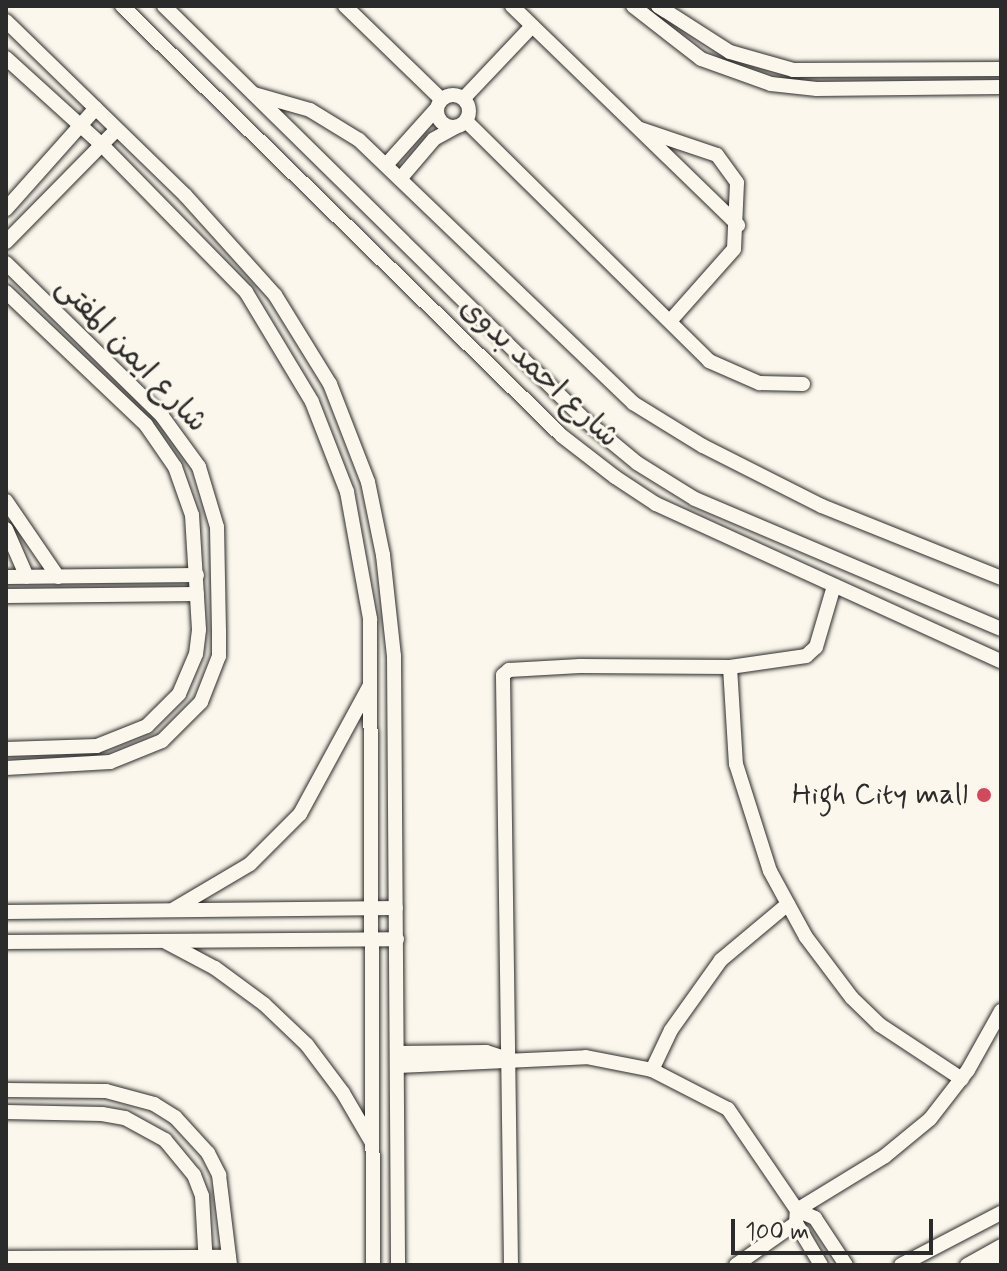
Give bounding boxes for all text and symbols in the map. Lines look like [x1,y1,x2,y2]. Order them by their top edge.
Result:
street label: شارع ايمن المفتى [48,270,214,440]
street label: شارع احمد بدوى [452,290,626,456]
place label: High City mall [792,777,968,813]
marker: High City mall [975,786,993,804]
scale bar [735,1203,937,1253]
text: 100 m [745,1217,809,1248]

